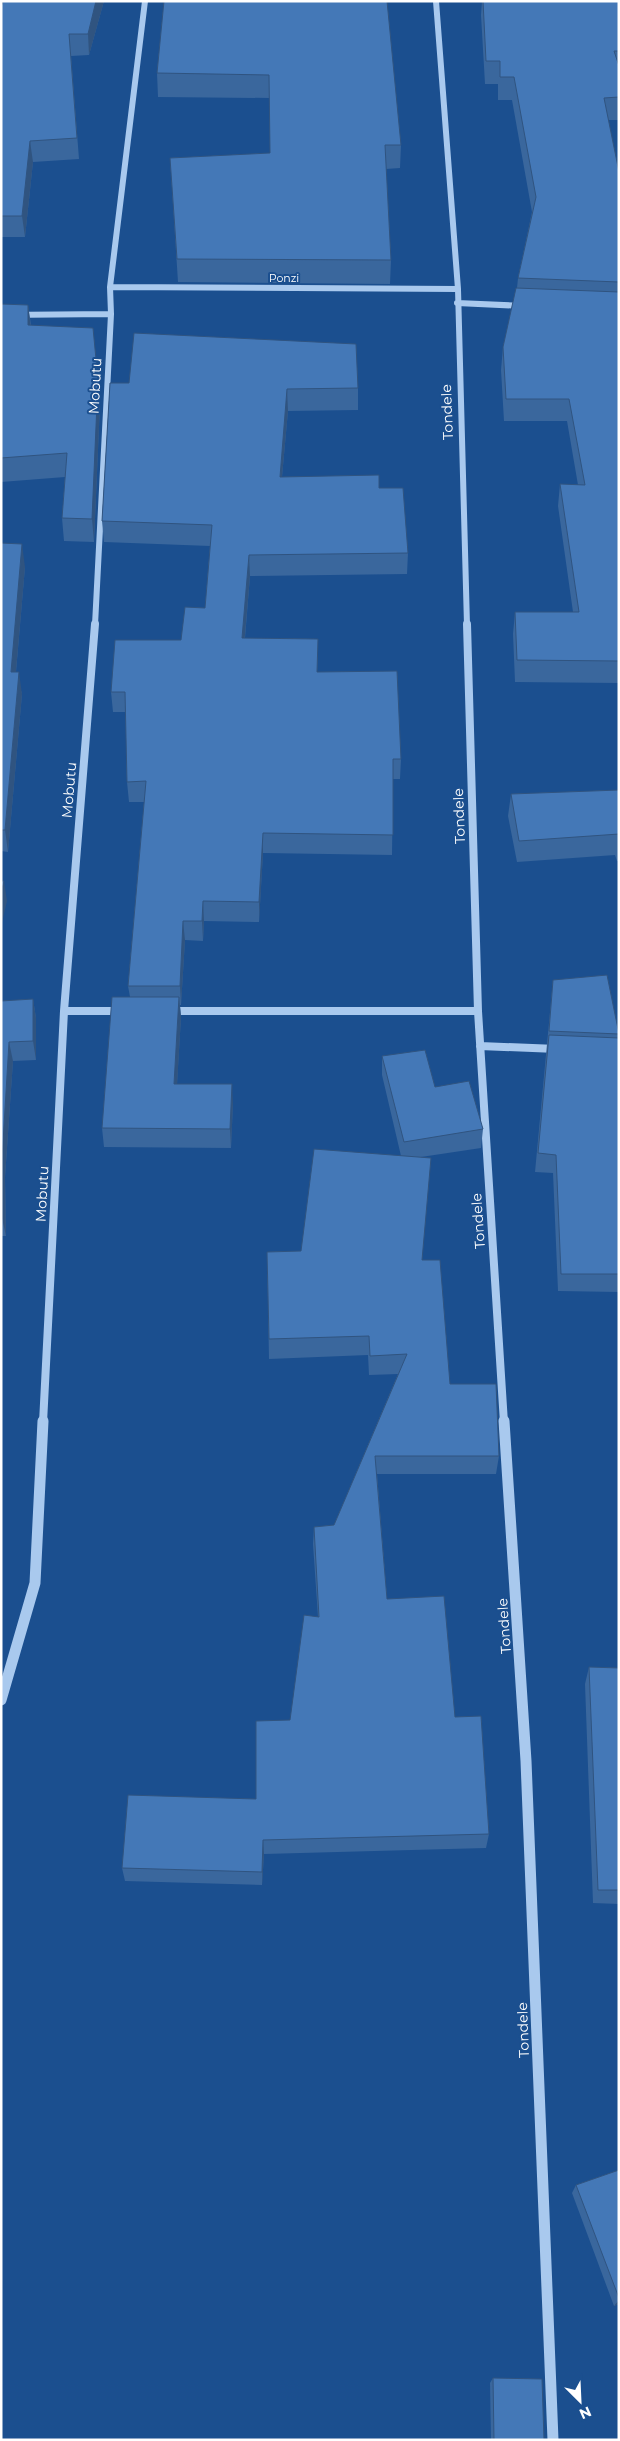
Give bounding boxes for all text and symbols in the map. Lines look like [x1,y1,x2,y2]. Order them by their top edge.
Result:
street label: Ponzi [269,271,299,285]
street label: Mobutu [85,357,105,415]
street label: Tondele [437,384,457,440]
street label: Mobutu [58,761,80,819]
street label: Tondele [449,788,469,844]
street label: Mobutu [32,1165,52,1223]
street label: Tondele [467,1193,489,1249]
street label: Tondele [493,1598,515,1654]
street label: Tondele [513,2002,533,2058]
north arrow [555,2376,605,2426]
text: N [576,2402,594,2423]

